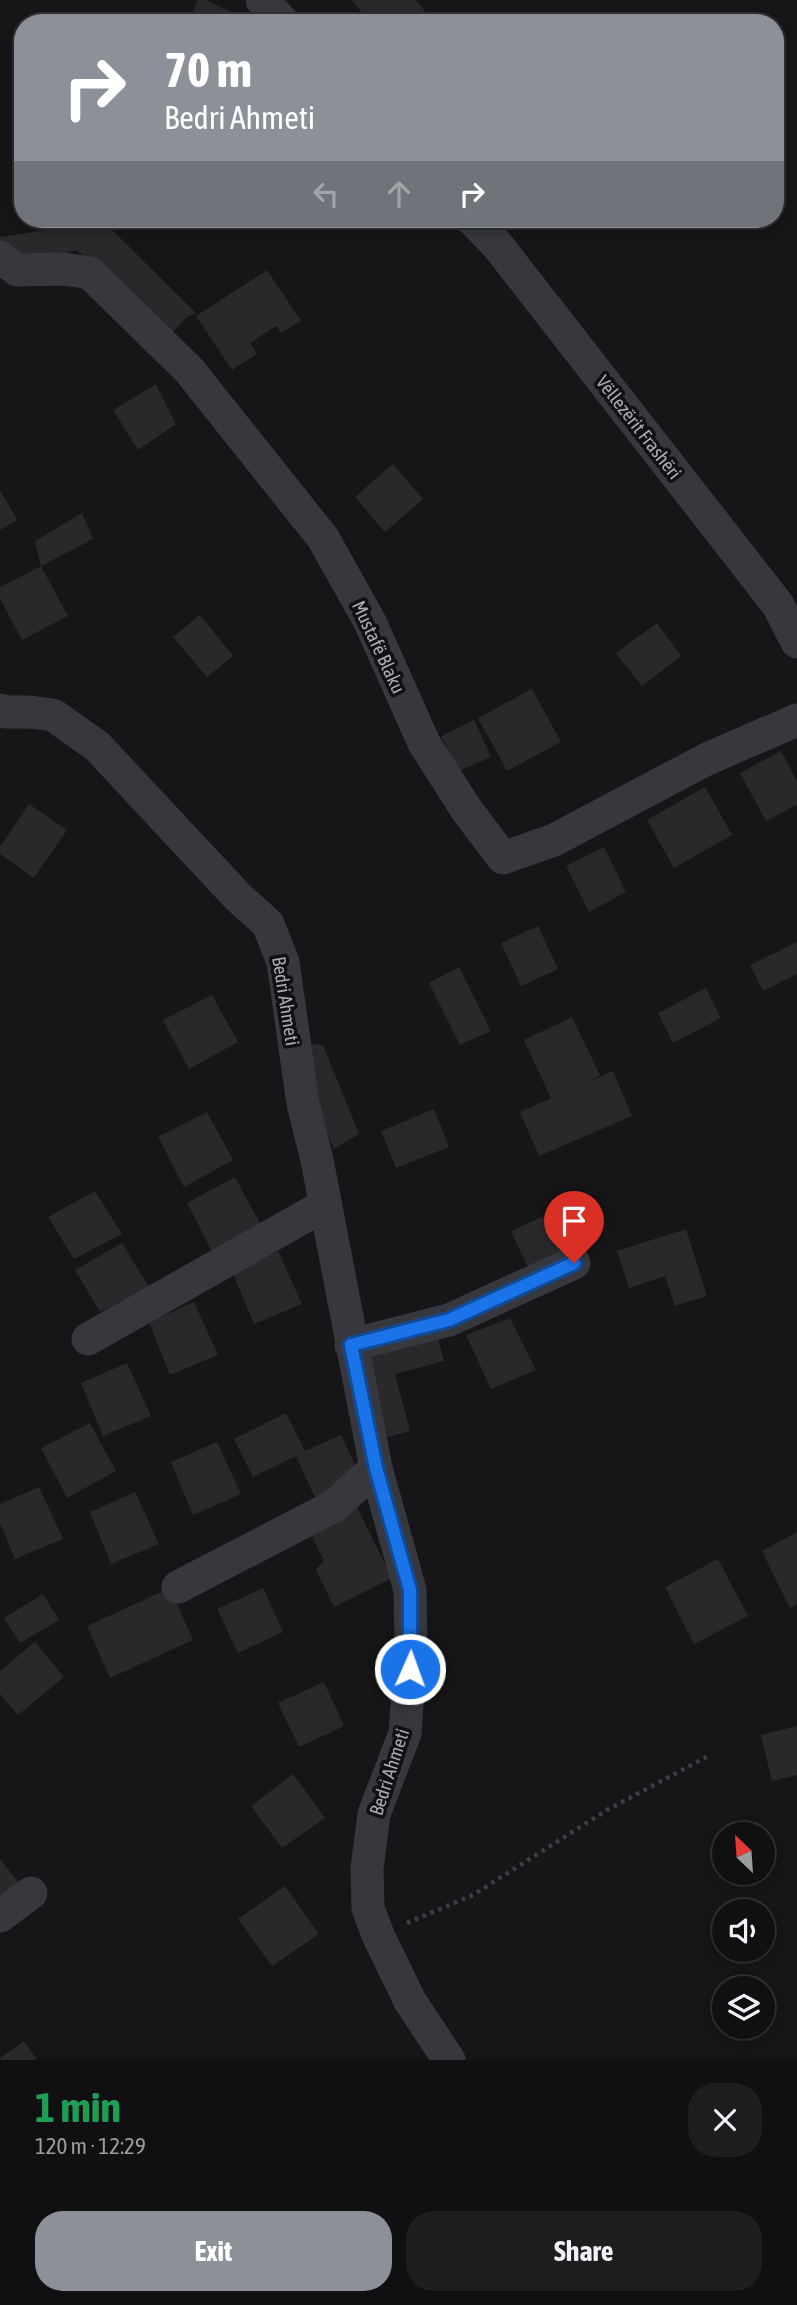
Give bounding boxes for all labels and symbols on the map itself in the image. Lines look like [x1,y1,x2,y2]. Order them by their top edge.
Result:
street label: Vëllezërit Frashëri [592,371,686,483]
street label: Mustafë Blaku [348,597,410,697]
street label: Bedri Ahmeti [268,955,304,1047]
pin [544,1191,604,1263]
position arrow [373,1632,447,1706]
street label: Bedri Ahmeti [365,1726,413,1818]
north arrow [712,1822,775,1885]

